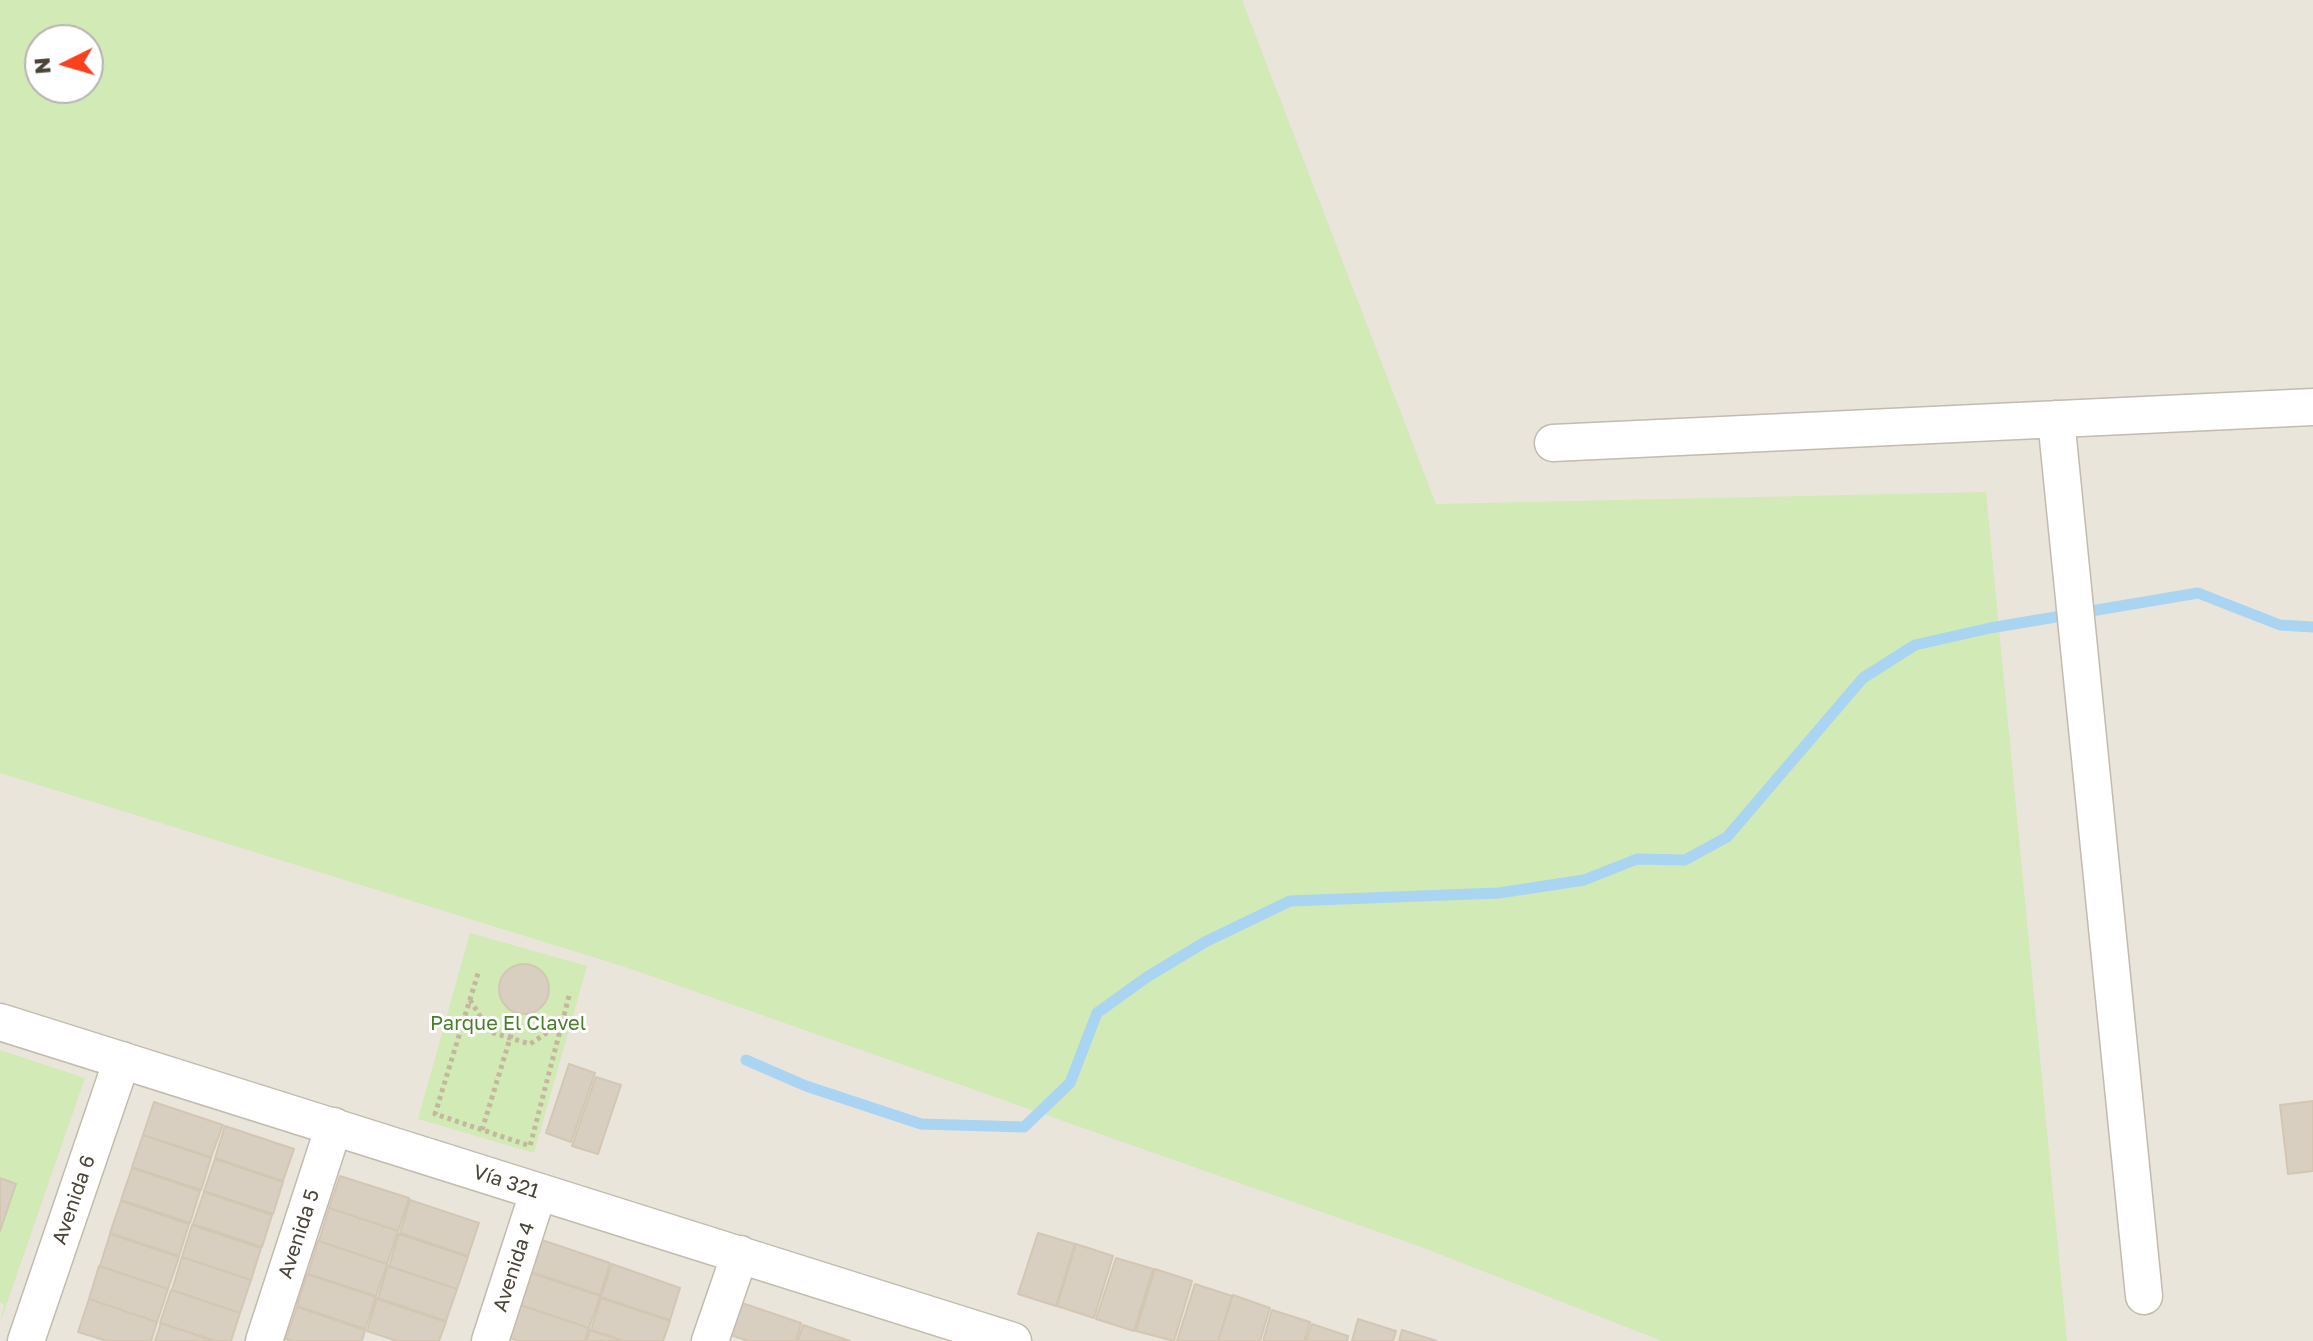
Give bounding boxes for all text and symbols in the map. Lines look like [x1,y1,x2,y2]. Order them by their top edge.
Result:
north arrow [24,24,104,104]
text: N [27,56,56,75]
park label: Parque El Clavel [430,1012,586,1036]
street label: Avenida 6 [48,1152,100,1248]
street label: Vía 321 [470,1160,542,1204]
street label: Avenida 5 [273,1186,325,1282]
street label: Avenida 4 [488,1219,540,1315]

